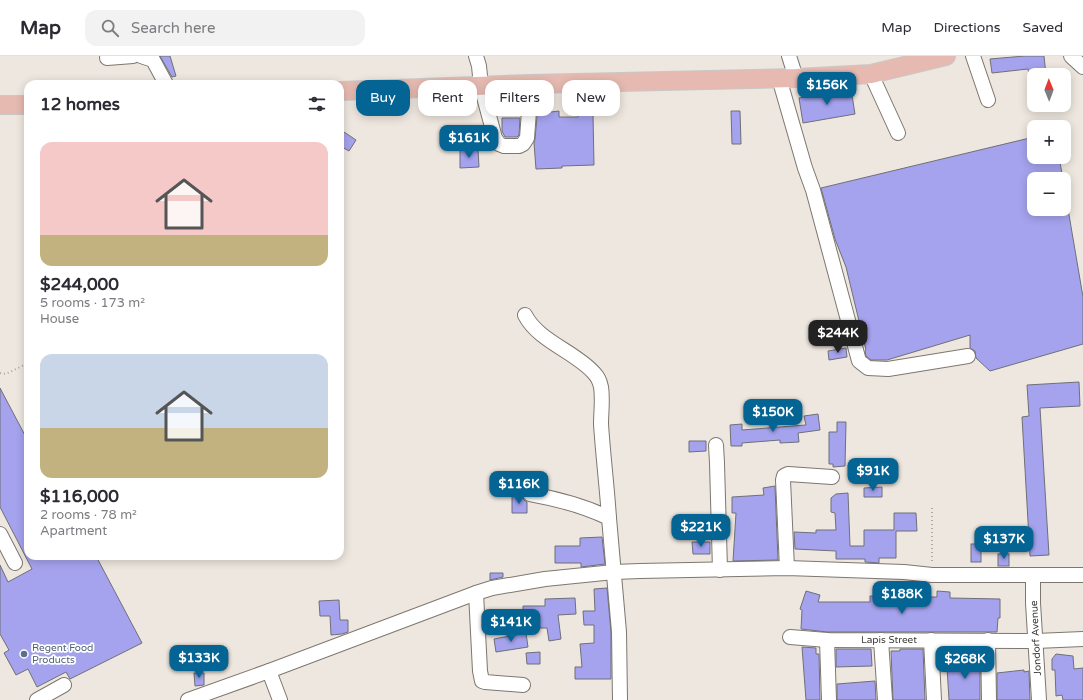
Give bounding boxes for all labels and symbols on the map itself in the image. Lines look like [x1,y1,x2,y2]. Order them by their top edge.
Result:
north arrow [1027,68,1071,112]
pin: $156K [799,72,855,106]
pin: $161K [441,125,497,159]
pin: $244K [810,320,866,354]
pin: $150K [745,399,801,433]
pin: $91K [849,458,897,492]
pin: $116K [491,471,547,505]
pin: $221K [673,514,729,548]
pin: $137K [976,526,1032,560]
pin: $188K [874,581,930,615]
street label: Jondorf Avenue [1028,600,1044,676]
pin: $141K [483,609,539,643]
street label: Lapis Street [861,634,917,646]
place label: Regent Food Products [32,642,93,666]
pin: $133K [171,645,227,679]
pin: $268K [937,646,993,680]
marker: Regent Food Products [19,649,29,659]

